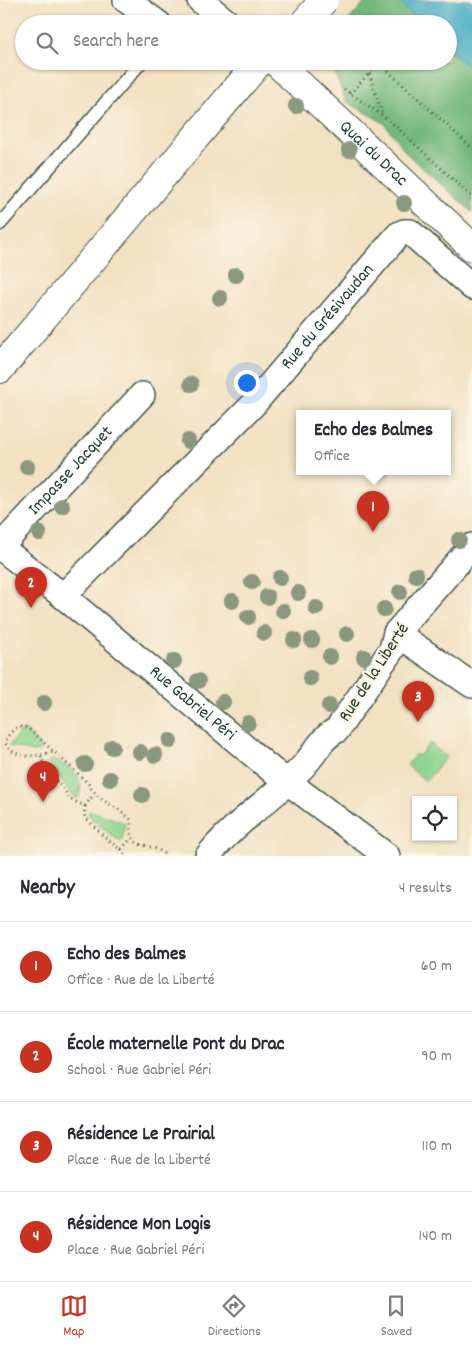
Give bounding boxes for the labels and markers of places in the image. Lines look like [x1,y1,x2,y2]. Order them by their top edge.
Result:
pin: 1 [357,491,389,532]
pin: 2 [15,567,47,608]
pin: 3 [402,681,434,722]
pin: 4 [27,761,59,802]

